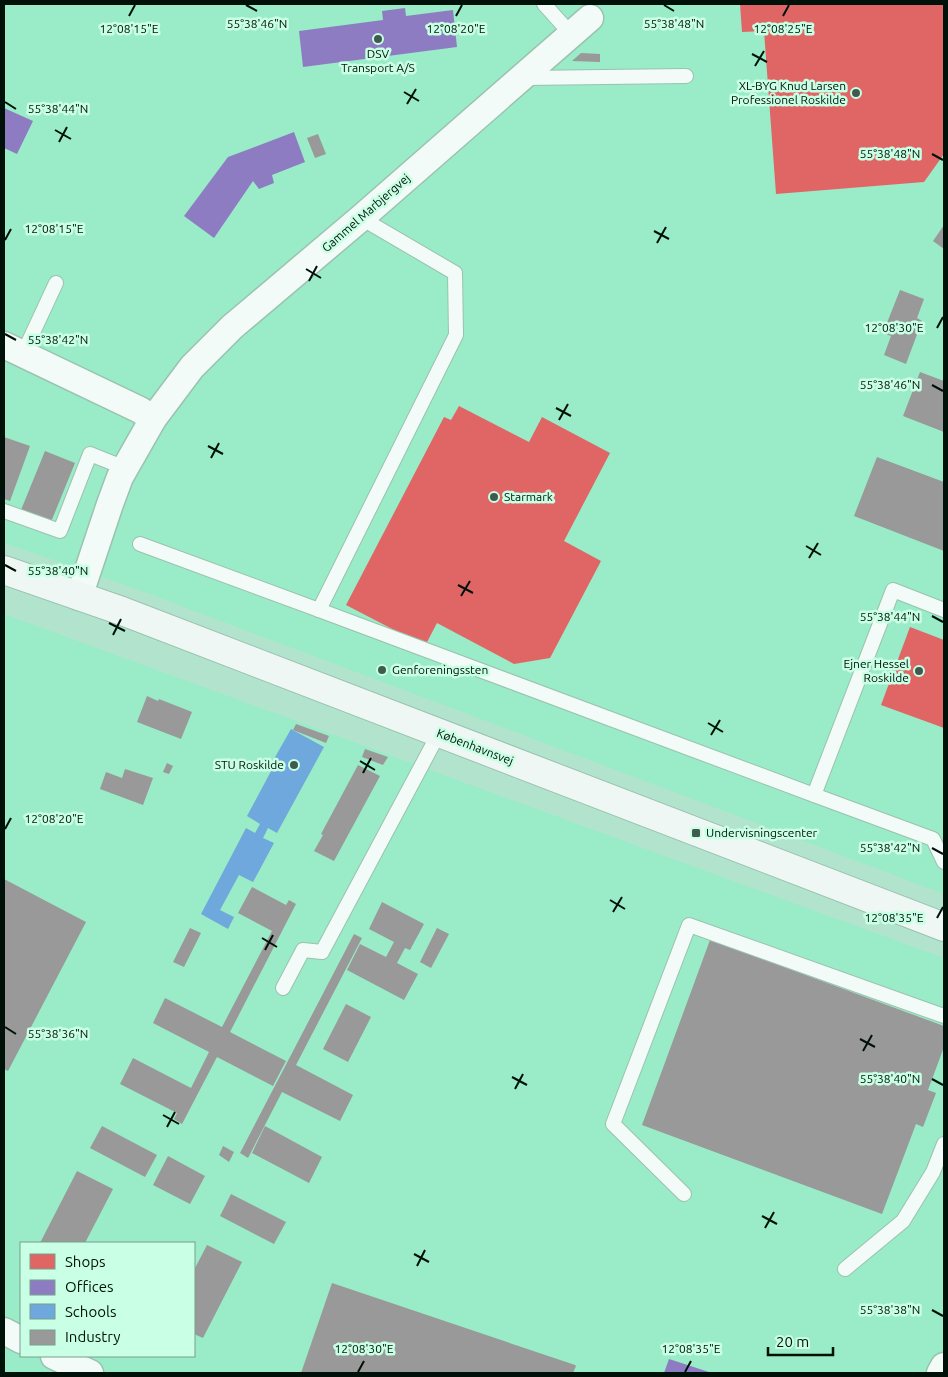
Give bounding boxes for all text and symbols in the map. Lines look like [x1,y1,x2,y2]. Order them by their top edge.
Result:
text: 55°38'46"N [227,17,287,30]
text: 55°38'48"N [644,17,704,30]
text: 12°08'15"E [100,22,159,35]
text: 12°08'20"E [427,22,486,35]
text: 12°08'25"E [754,22,813,35]
marker: DSV Transport A/S [372,33,384,45]
place label: DSV Transport A/S [341,47,415,74]
place label: XL-BYG Knud Larsen Professionel Roskilde [731,79,846,106]
marker: XL-BYG Knud Larsen Professionel Roskilde [850,87,862,99]
text: 55°38'44"N [28,102,88,115]
text: 55°38'48"N [860,147,920,160]
street label: Gammel Marbjergvej [319,171,412,254]
text: 12°08'15"E [25,222,84,235]
text: 12°08'30"E [865,321,924,334]
text: 55°38'42"N [28,333,88,346]
text: 55°38'46"N [860,378,920,391]
place label: Starmark [504,490,553,503]
marker: Starmark [488,491,500,503]
text: 55°38'40"N [28,564,88,577]
text: 55°38'44"N [860,610,920,623]
place label: Ejner Hessel Roskilde [843,657,909,684]
place label: Genforeningssten [392,663,488,676]
marker: Genforeningssten [376,664,388,676]
marker: Ejner Hessel Roskilde [913,665,925,677]
street label: Københavnsvej [435,726,515,767]
place label: STU Roskilde [215,758,284,771]
marker: STU Roskilde [288,759,300,771]
text: 12°08'20"E [25,812,84,825]
place label: Undervisningscenter [706,826,818,839]
marker: Undervisningscenter [690,827,702,839]
text: 55°38'42"N [860,841,920,854]
text: 12°08'35"E [865,911,924,924]
text: 55°38'36"N [28,1027,88,1040]
text: 55°38'40"N [860,1072,920,1085]
legend [20,1242,195,1357]
text: Shops [65,1253,106,1270]
text: Offices [65,1278,113,1295]
text: Schools [65,1303,116,1320]
text: 55°38'38"N [860,1303,920,1316]
scale bar [768,1324,833,1356]
text: Industry [65,1328,120,1345]
text: 20 m [776,1333,809,1350]
text: 12°08'30"E [335,1342,394,1355]
text: 12°08'35"E [662,1342,721,1355]

